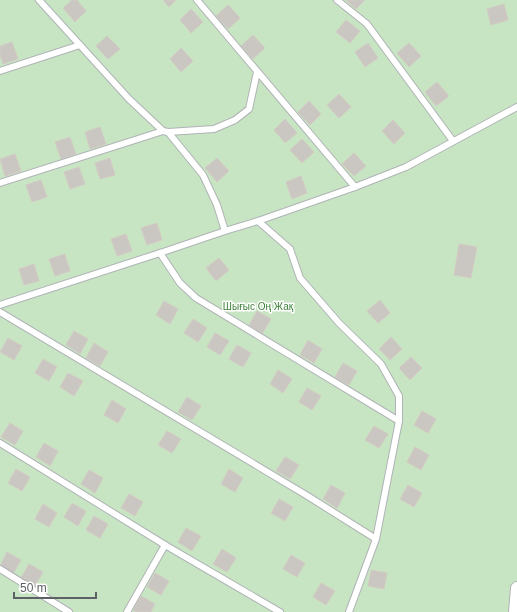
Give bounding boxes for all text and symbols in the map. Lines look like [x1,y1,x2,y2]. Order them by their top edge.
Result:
park label: Шығыс Оң Жақ [223,301,294,312]
scale bar [14,574,96,600]
text: 50 m [20,581,47,595]

